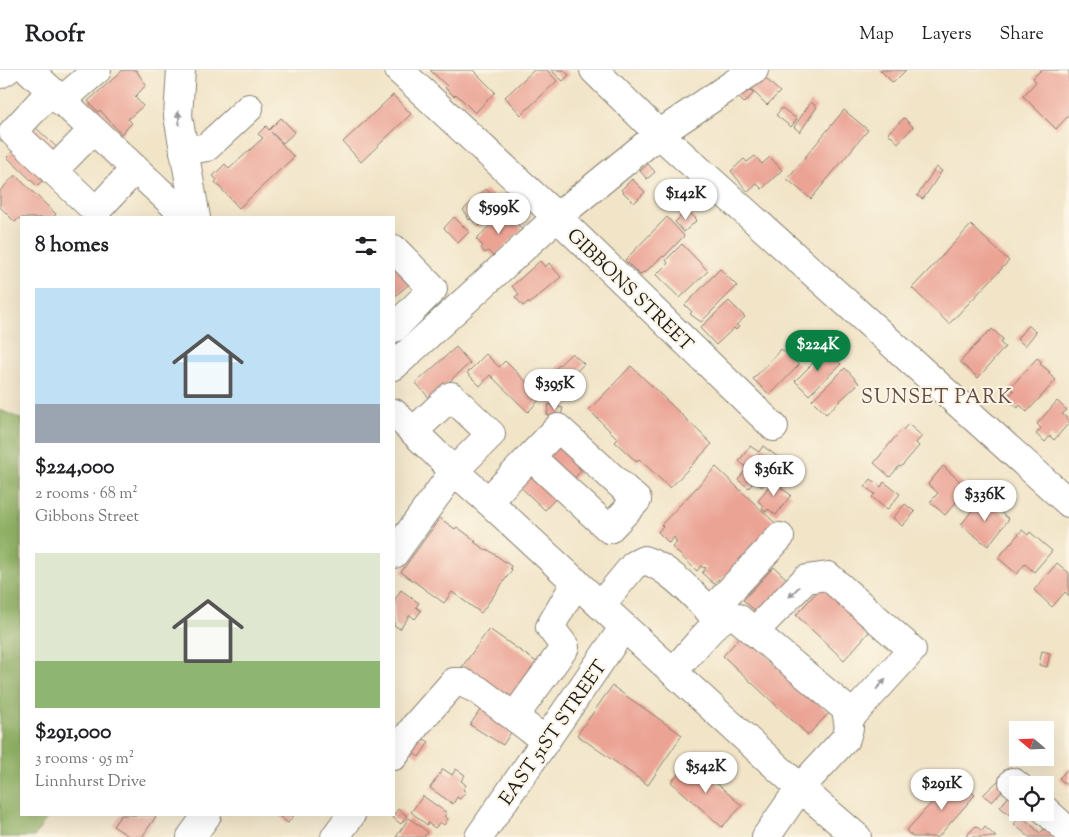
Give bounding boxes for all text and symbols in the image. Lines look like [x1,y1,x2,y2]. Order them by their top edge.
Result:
text: Roofr [25,18,85,52]
text: Map [859,22,894,48]
text: Layers [922,22,972,48]
text: Share [1000,22,1044,48]
one-way arrow [175,109,183,125]
pin: $142K [651,178,721,221]
text: $142K [665,183,707,206]
pin: $599K [464,192,534,235]
text: $599K [478,197,520,220]
street label: GIBBONS STREET [560,223,699,358]
text: 8 homes [35,231,109,261]
icon: filters [352,232,380,260]
icon: home [163,321,253,411]
pin: $224K [783,330,853,372]
text: $224K [796,334,840,357]
pin: $395K [520,368,590,411]
text: $395K [535,373,575,396]
district label: SUNSET PARK [861,384,1013,413]
text: $224,000 [35,453,114,483]
pin: $361K [739,454,809,497]
text: $361K [754,459,794,482]
pin: $336K [950,480,1020,522]
text: 2 rooms · 68 m² [35,483,138,506]
text: $336K [965,484,1005,507]
text: Gibbons Street [35,506,139,529]
one-way arrow [788,585,800,597]
icon: home [163,586,253,676]
street label: EAST 51ST STREET [494,655,614,811]
one-way arrow [875,678,887,690]
text: $291,000 [35,718,111,748]
north arrow [1009,721,1054,766]
map controls [1009,721,1054,821]
text: 3 rooms · 95 m² [35,748,134,771]
pin: $542K [671,752,741,794]
text: $542K [685,756,727,779]
pin: $291K [907,768,977,811]
text: Linnhurst Drive [35,771,146,794]
text: $291K [922,773,962,796]
button: locate [1009,776,1054,821]

